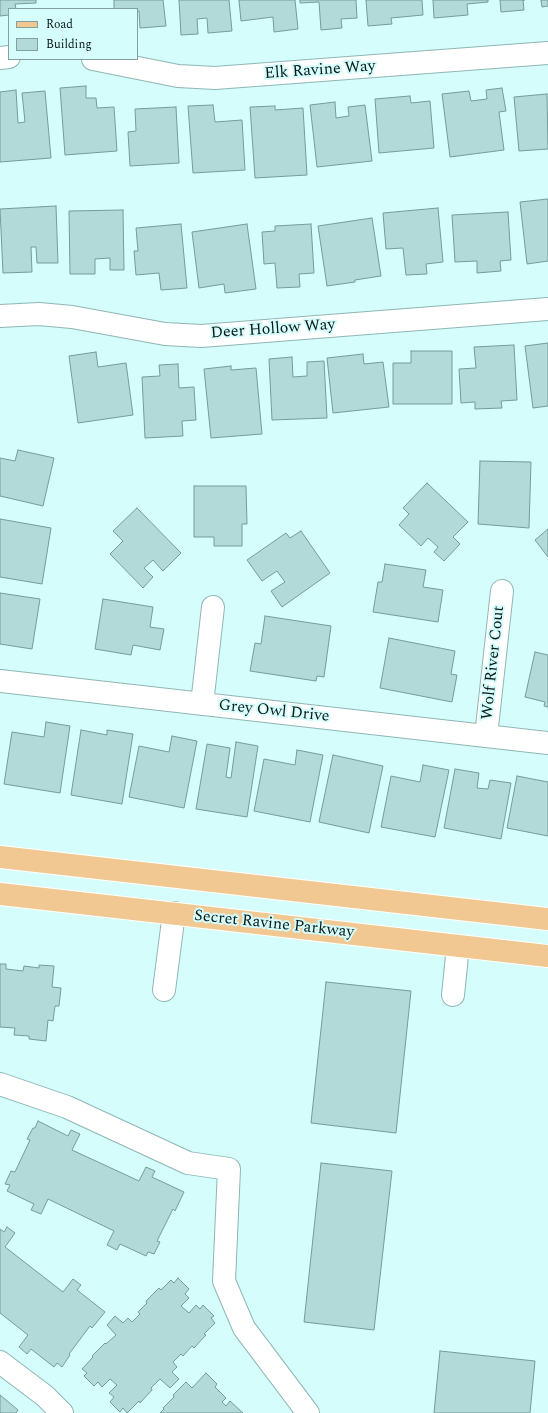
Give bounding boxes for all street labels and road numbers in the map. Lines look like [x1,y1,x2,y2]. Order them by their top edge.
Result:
street label: Elk Ravine Way [264,58,376,84]
street label: Deer Hollow Way [210,316,336,344]
street label: Wolf River Cout [478,605,510,721]
street label: Grey Owl Drive [218,697,330,727]
street label: Secret Ravine Parkway [193,907,355,943]

